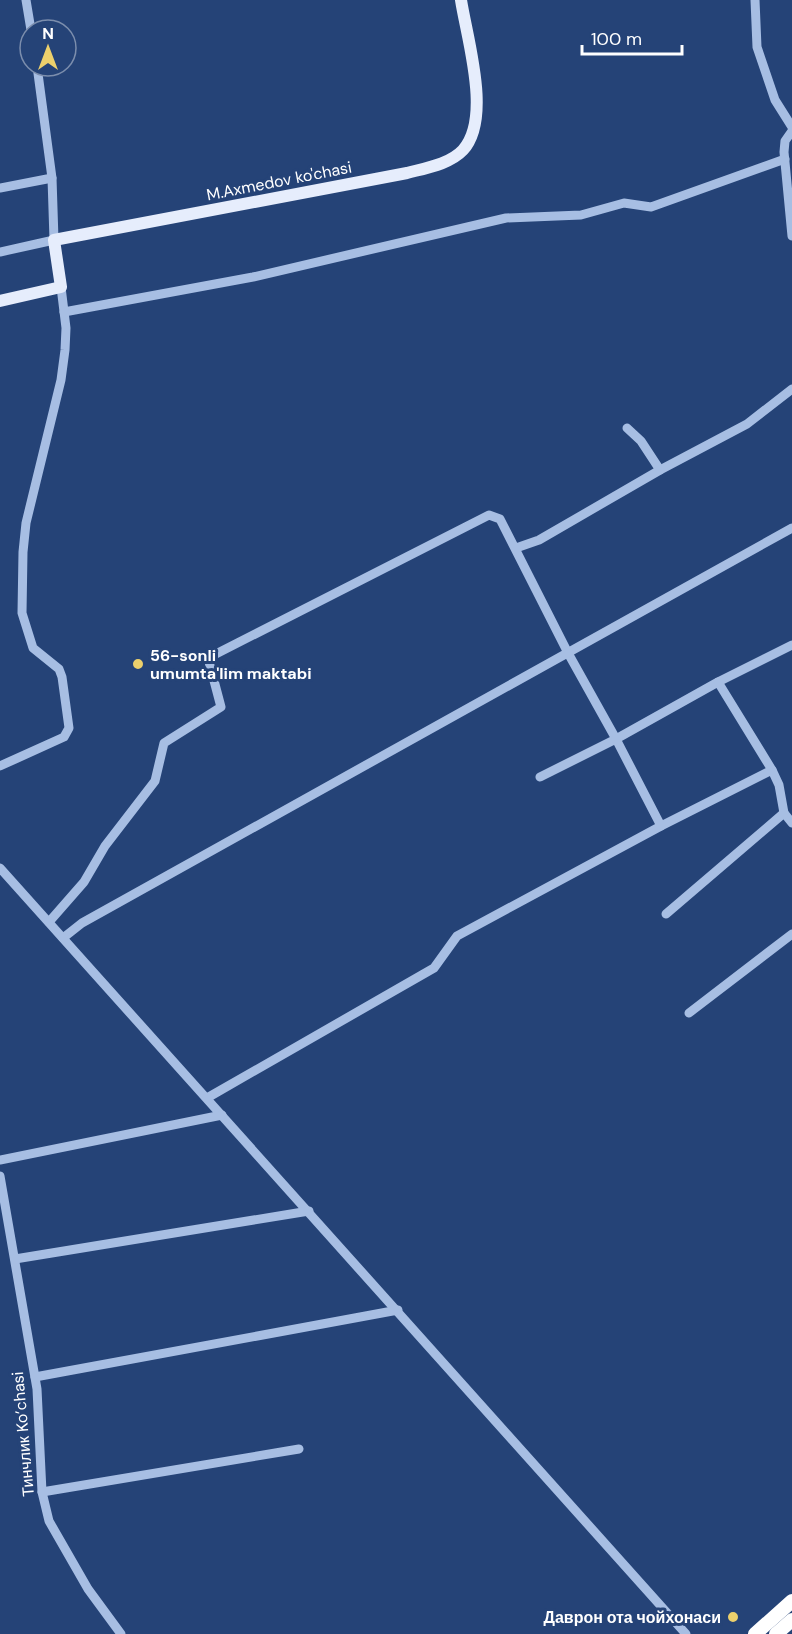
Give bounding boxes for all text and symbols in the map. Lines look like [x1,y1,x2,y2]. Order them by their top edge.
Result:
north arrow [18,18,78,78]
scale bar [582,18,682,56]
text: N [42,23,54,44]
text: 100 m [591,27,642,51]
street label: M.Axmedov ko'chasi [205,157,353,205]
place label: 56-sonli umumta'lim maktabi [150,645,312,684]
marker: 56-sonli umumta'lim maktabi [131,657,145,671]
street label: Тинчлик Ko’chasi [7,1371,39,1497]
place label: Даврон ота чойхонаси [544,1607,721,1628]
marker: Даврон ота чойхонаси [726,1610,740,1624]

